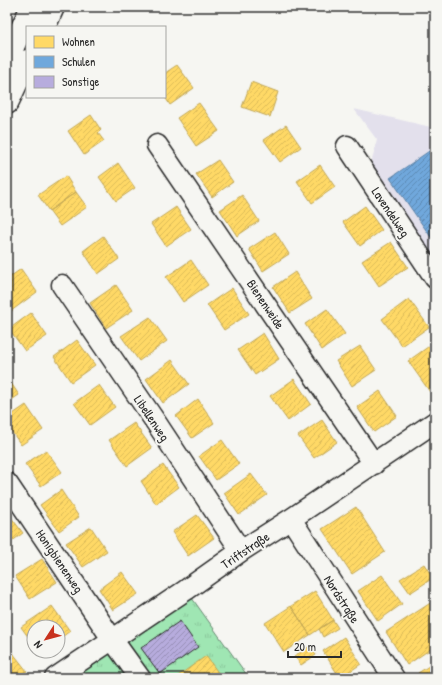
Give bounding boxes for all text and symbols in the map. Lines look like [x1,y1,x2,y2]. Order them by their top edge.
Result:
legend [26,26,166,98]
text: Wohnen [62,33,95,50]
text: Schulen [62,53,95,70]
text: Sonstige [62,73,100,90]
street label: Lavendelweg [368,183,414,241]
street label: Bienenweide [243,276,289,332]
street label: Libellenweg [130,391,174,445]
street label: Honigbienenweg [32,526,88,597]
street label: Triftstraße [217,527,273,573]
street label: Nordstraße [320,572,364,626]
north arrow [26,619,66,659]
scale bar [288,633,341,659]
text: N [30,638,45,651]
text: 20 m [294,638,316,655]

